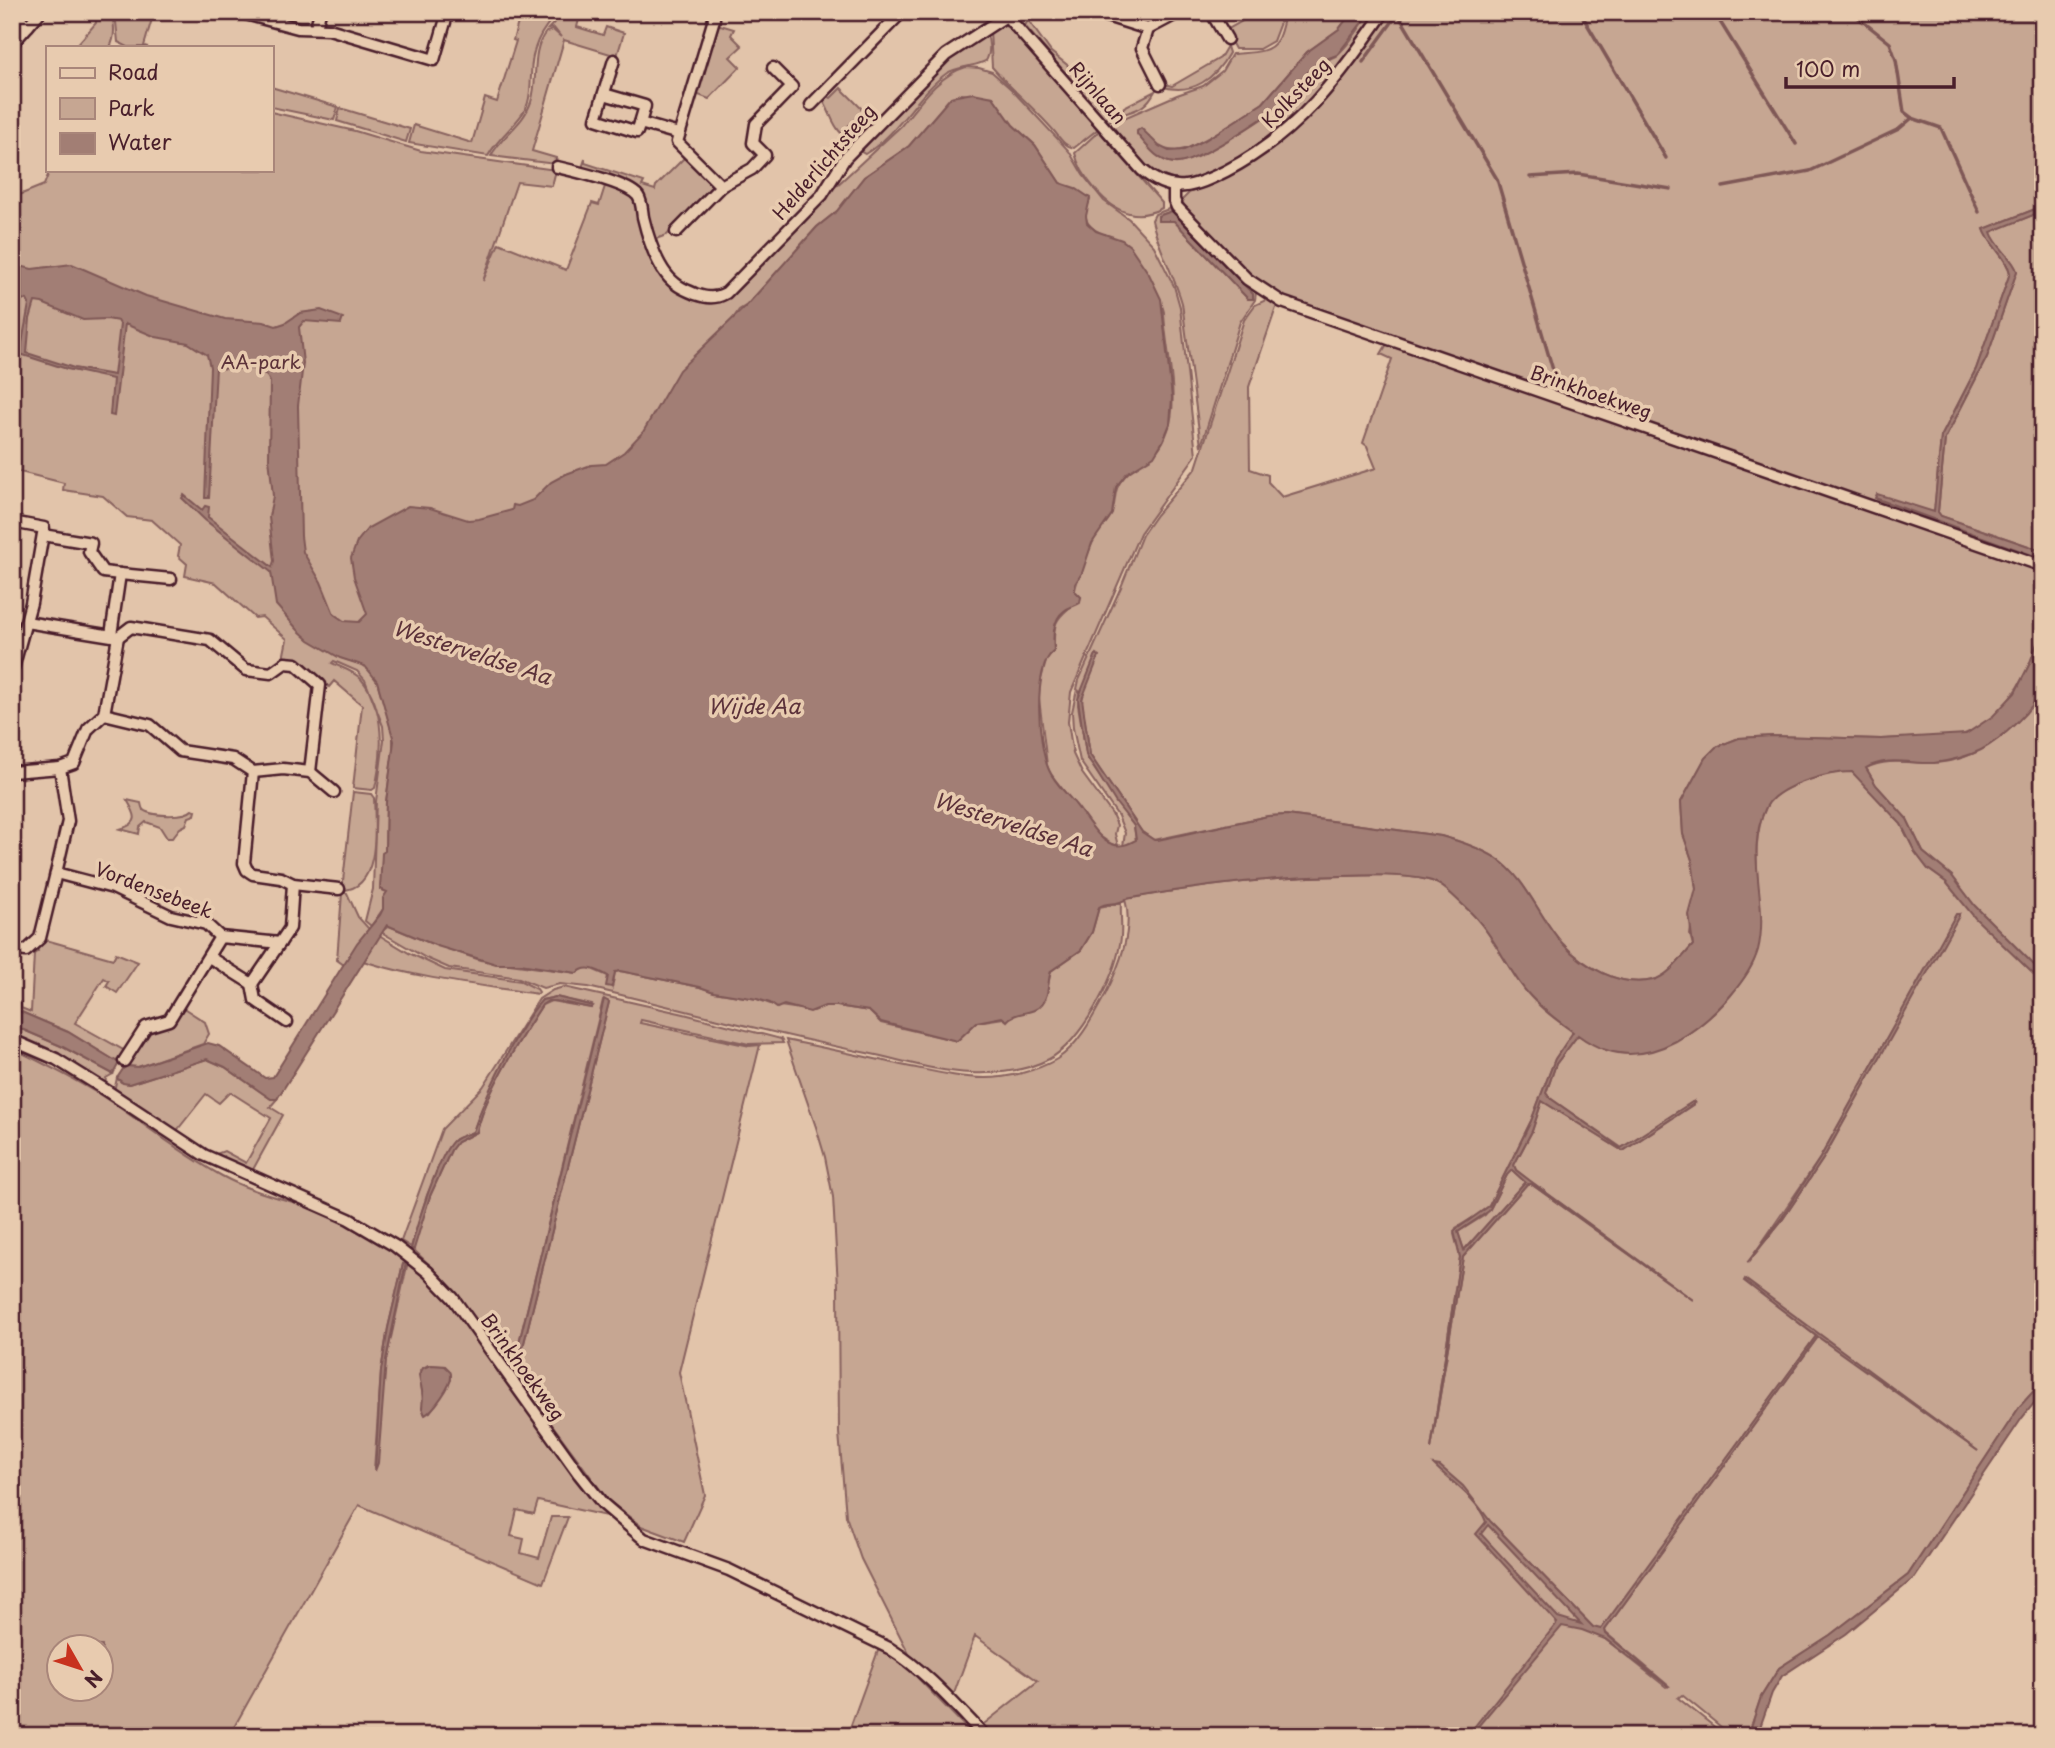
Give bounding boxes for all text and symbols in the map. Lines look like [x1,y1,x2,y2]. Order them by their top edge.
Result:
legend [46,46,273,172]
scale bar [1786,46,1954,90]
street label: Kolksteeg [1255,51,1336,134]
text: 100 m [1796,52,1860,84]
text: Road [108,55,159,87]
street label: Rijnlaan [1064,55,1134,130]
text: Park [108,91,155,123]
street label: Helderlichtsteeg [765,97,881,225]
text: Water [108,125,172,157]
park label: AA-park [221,347,302,375]
street label: Brinkhoekweg [1527,357,1656,425]
water label: Westerveldse Aa [389,610,557,692]
water label: Wijde Aa [708,689,801,721]
water label: Westerveldse Aa [930,782,1098,864]
street label: Vordensebeek [91,854,218,925]
street label: Brinkhoekweg [475,1307,572,1426]
north arrow [46,1632,116,1702]
text: N [78,1665,110,1694]

